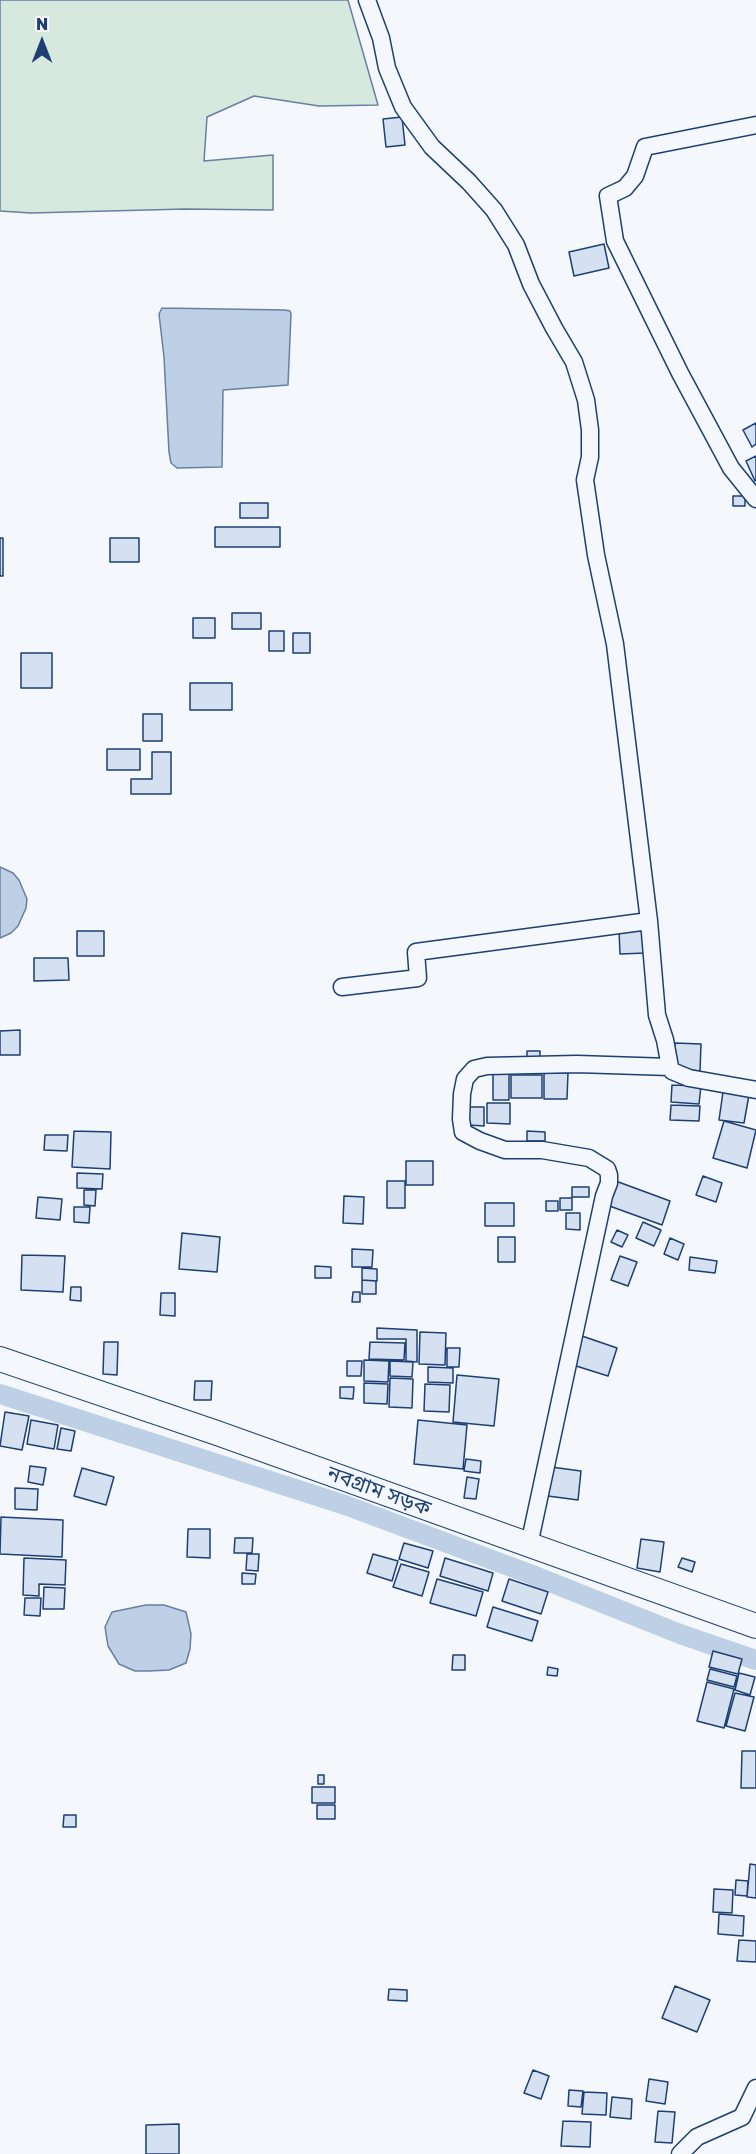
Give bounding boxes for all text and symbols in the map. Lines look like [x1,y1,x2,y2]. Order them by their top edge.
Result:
north arrow [12,12,72,72]
text: N [36,14,48,34]
street label: নবগ্রাম সড়ক [324,1461,434,1521]

